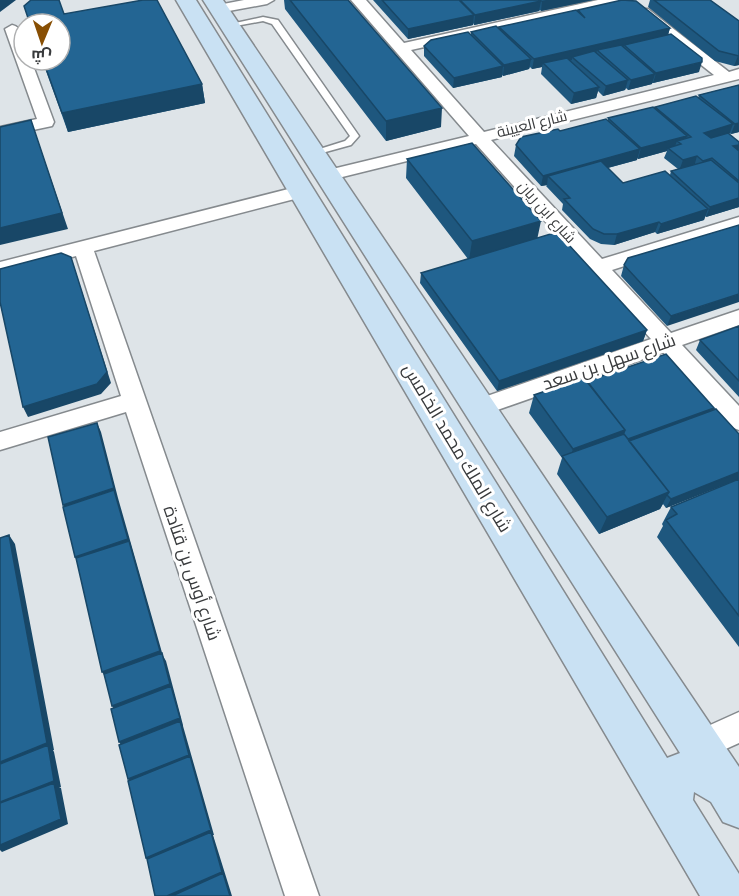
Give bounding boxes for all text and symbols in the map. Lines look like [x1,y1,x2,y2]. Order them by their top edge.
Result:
north arrow [12,12,72,72]
text: ش [31,46,52,66]
street label: شارع العيينة [495,107,570,143]
street label: شارع ابن ريان [513,177,580,248]
street label: شارع سهل بن سعد [539,329,679,396]
street label: شارع الملك محمد الخامس [397,360,516,537]
street label: شارع أوس بن قتادة [158,503,225,644]

